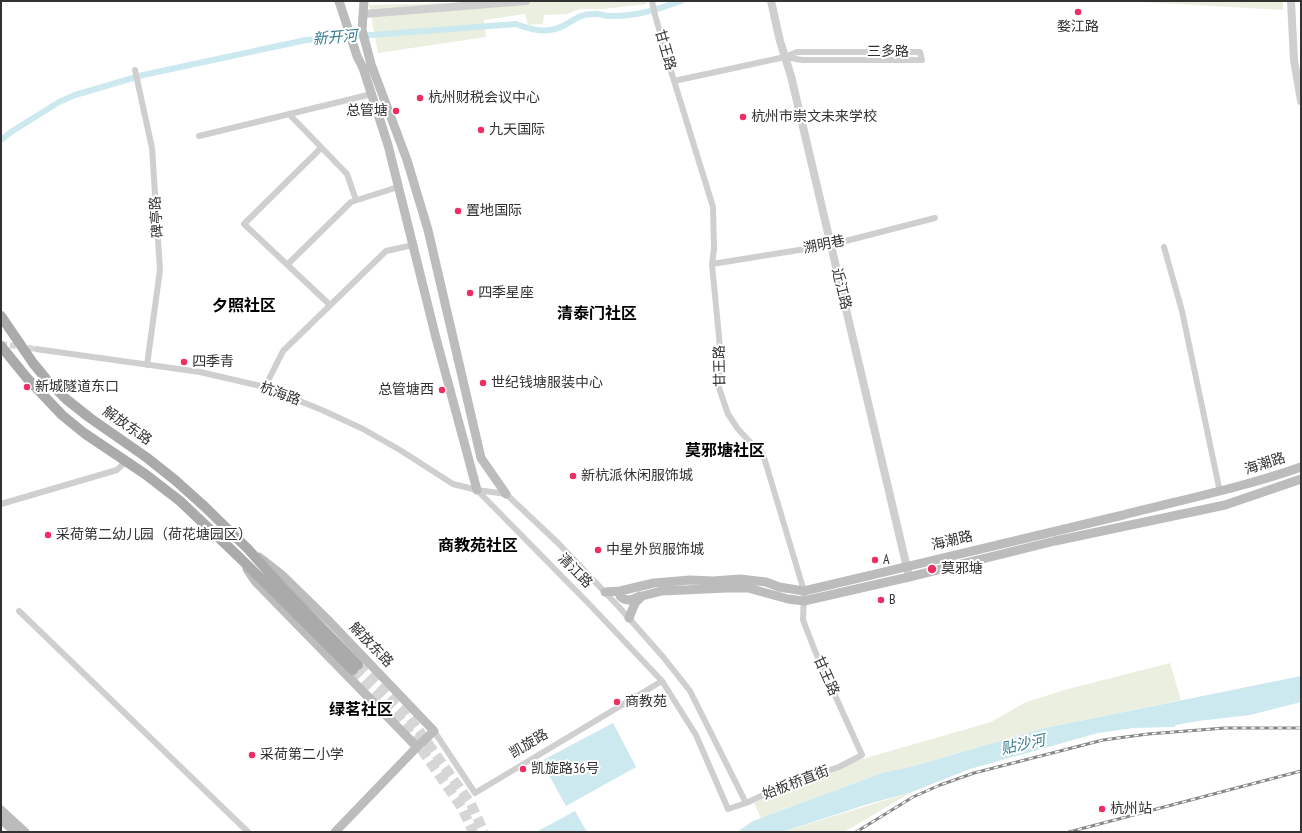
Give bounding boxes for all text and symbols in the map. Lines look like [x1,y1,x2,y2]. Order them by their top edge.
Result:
marker: 婺江路 [1073,7,1083,17]
place label: 婺江路 [1057,19,1099,35]
water label: 新开河 [312,27,358,49]
street label: 甘王路 [651,27,679,73]
street label: 三多路 [867,44,909,60]
place label: 杭州财税会议中心 [428,90,540,106]
marker: 杭州财税会议中心 [415,93,425,103]
place label: 总管塘 [346,103,388,119]
marker: 总管塘 [391,106,401,116]
place label: 杭州市崇文未来学校 [751,109,877,125]
marker: 杭州市崇文未来学校 [738,112,748,122]
place label: 九天国际 [489,122,545,138]
marker: 九天国际 [476,125,486,135]
street label: 碑亭路 [147,195,167,239]
place label: 置地国际 [466,203,522,219]
marker: 置地国际 [453,206,463,216]
street label: 溯明巷 [802,233,846,257]
street label: 近江路 [828,267,854,311]
place label: 四季星座 [478,285,534,301]
marker: 四季星座 [465,288,475,298]
district label: 夕照社区 [212,296,276,316]
district label: 清泰门社区 [557,304,637,324]
street label: 甘王路 [711,345,729,387]
place label: 四季青 [192,354,234,370]
marker: 四季青 [179,357,189,367]
place label: 世纪钱塘服装中心 [491,375,603,391]
marker: 世纪钱塘服装中心 [478,378,488,388]
place label: 新城隧道东口 [35,379,119,395]
street label: 杭海路 [257,379,303,409]
marker: 新城隧道东口 [22,382,32,392]
place label: 总管塘西 [378,382,434,398]
marker: 总管塘西 [437,385,447,395]
street label: 解放东路 [99,403,155,449]
district label: 莫邪塘社区 [685,441,765,461]
street label: 海潮路 [1242,450,1288,478]
place label: 新杭派休闲服饰城 [581,468,693,484]
marker: 新杭派休闲服饰城 [568,471,578,481]
place label: 采荷第二幼儿园（荷花塘园区） [56,527,252,543]
street label: 海潮路 [930,528,974,554]
marker: 采荷第二幼儿园（荷花塘园区） [43,530,53,540]
district label: 商教苑社区 [438,536,518,556]
place label: 中星外贸服饰城 [606,542,704,558]
marker: 中星外贸服饰城 [593,545,603,555]
street label: 清江路 [554,550,596,592]
place label: A [883,552,890,568]
marker: A [870,555,880,565]
place label: 莫邪塘 [941,561,983,577]
marker: 莫邪塘 [926,563,938,575]
place label: B [889,592,896,608]
marker: B [876,595,886,605]
street label: 解放东路 [346,619,396,671]
street label: 甘王路 [810,653,842,699]
place label: 商教苑 [625,694,667,710]
marker: 商教苑 [612,697,622,707]
district label: 绿茗社区 [329,700,393,720]
street label: 凯旋路 [507,726,551,762]
water label: 贴沙河 [999,732,1047,758]
place label: 采荷第二小学 [260,747,344,763]
marker: 采荷第二小学 [247,750,257,760]
place label: 凯旋路36号 [531,761,600,777]
street label: 始板桥直街 [760,763,832,803]
marker: 凯旋路36号 [518,764,528,774]
place label: 杭州站 [1110,801,1152,817]
marker: 杭州站 [1097,804,1107,814]

